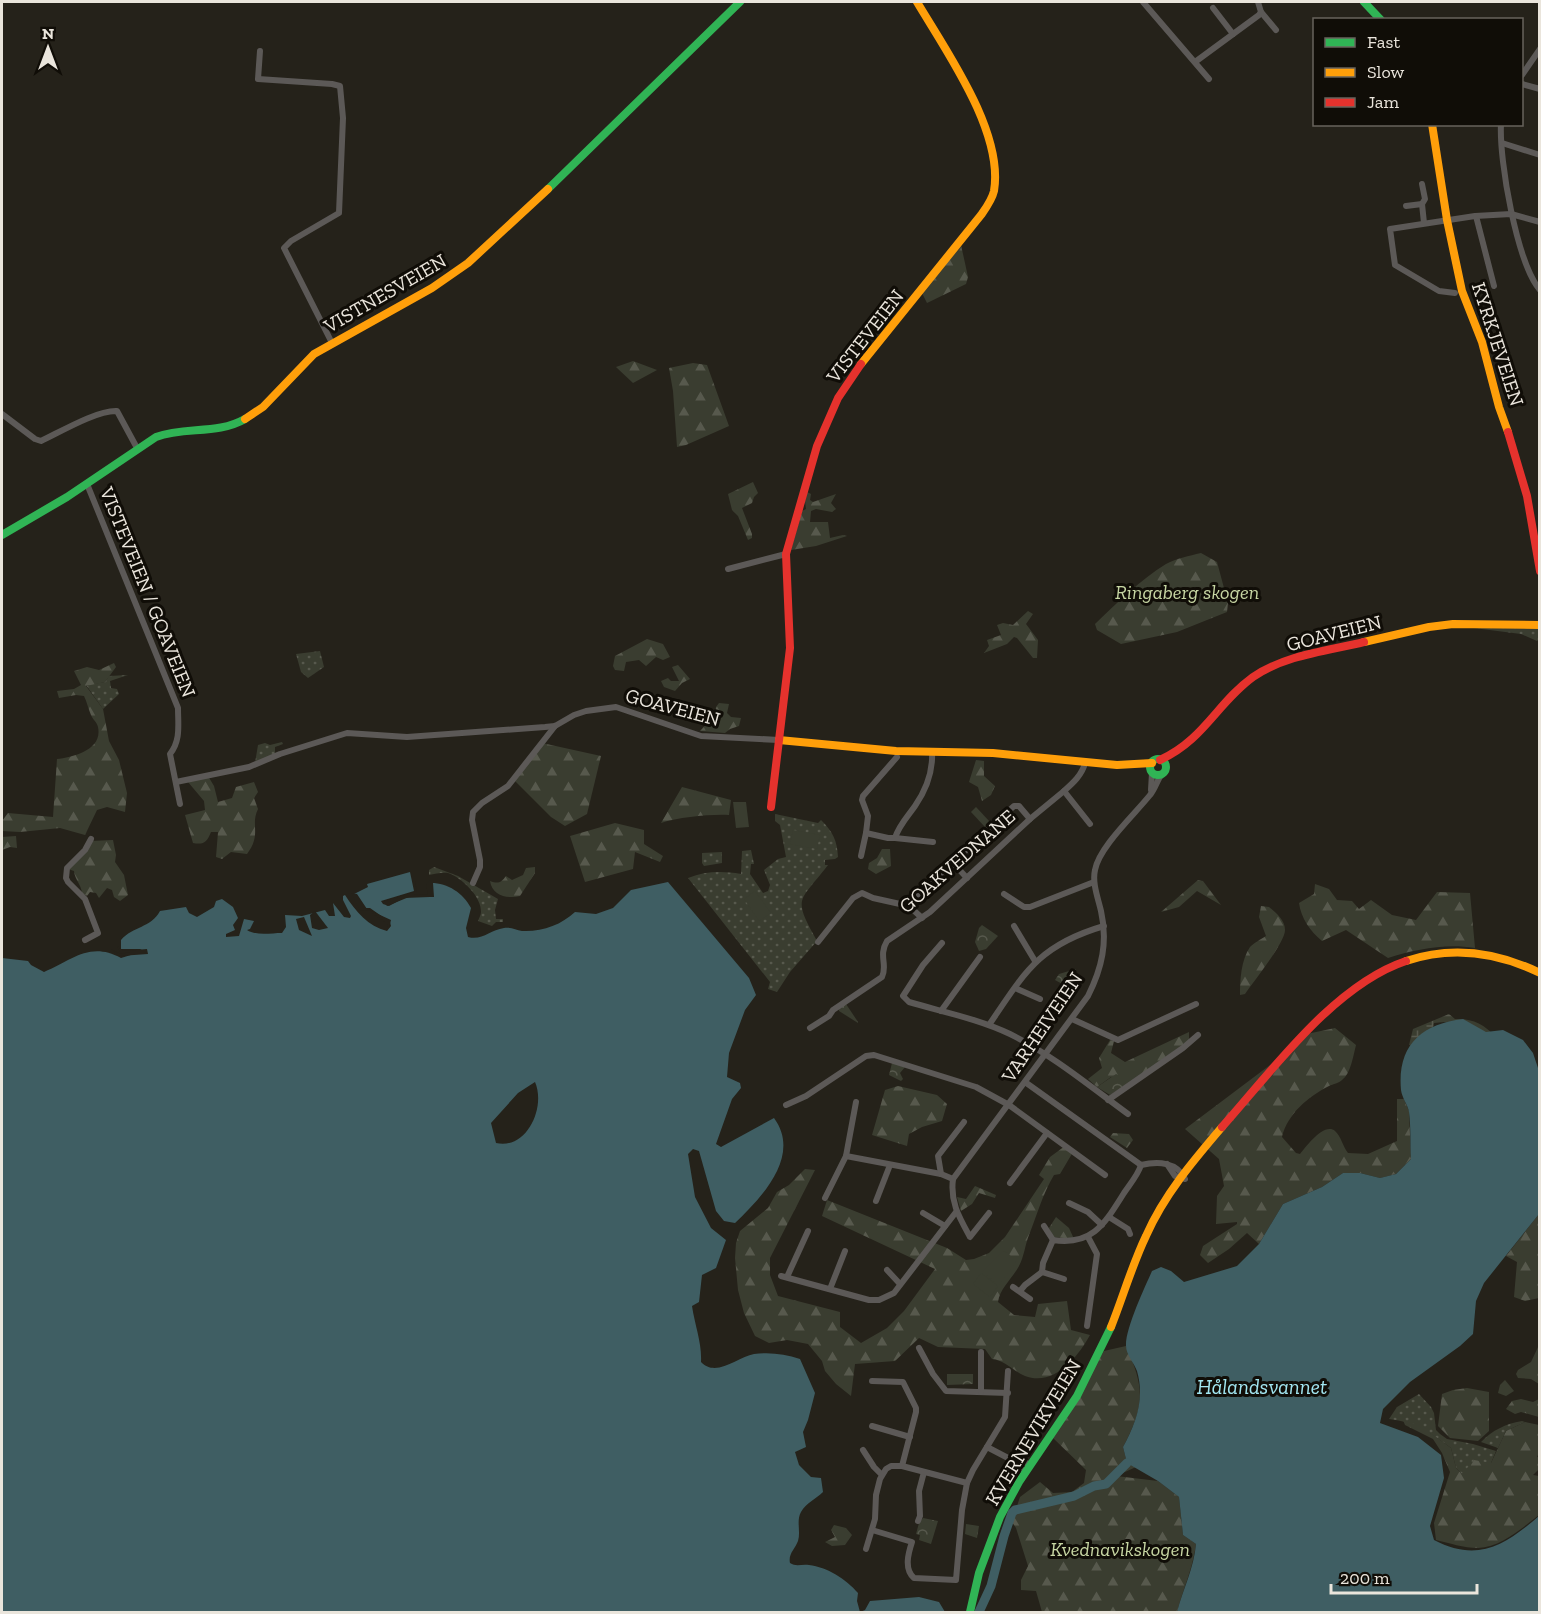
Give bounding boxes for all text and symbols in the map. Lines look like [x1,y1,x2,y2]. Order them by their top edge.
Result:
north arrow [18,18,78,78]
legend [1313,18,1523,126]
text: N [42,24,54,43]
text: Fast [1367,31,1400,53]
text: Slow [1367,61,1404,83]
text: Jam [1367,91,1399,113]
street label: VISTNESVEIEN [319,248,451,338]
street label: KYRKJEVEIEN [1467,279,1529,409]
street label: VISTEVEIEN [820,284,909,388]
street label: VISTEVEIEN / GOAVEIEN [94,482,201,701]
park label: Ringaberg skogen [1115,580,1259,604]
street label: GOAVEIEN [1284,610,1384,656]
street label: GOAVEIEN [623,683,723,731]
street label: GOAKVEDNANE [894,804,1020,918]
street label: VARHEIVEIEN [996,967,1088,1088]
street label: KVERNEVIKVEIEN [980,1354,1086,1509]
water label: Hålandsvannet [1197,1374,1327,1399]
park label: Kvednavikskogen [1050,1537,1190,1561]
scale bar [1331,1557,1476,1595]
text: 200 m [1340,1567,1390,1589]

